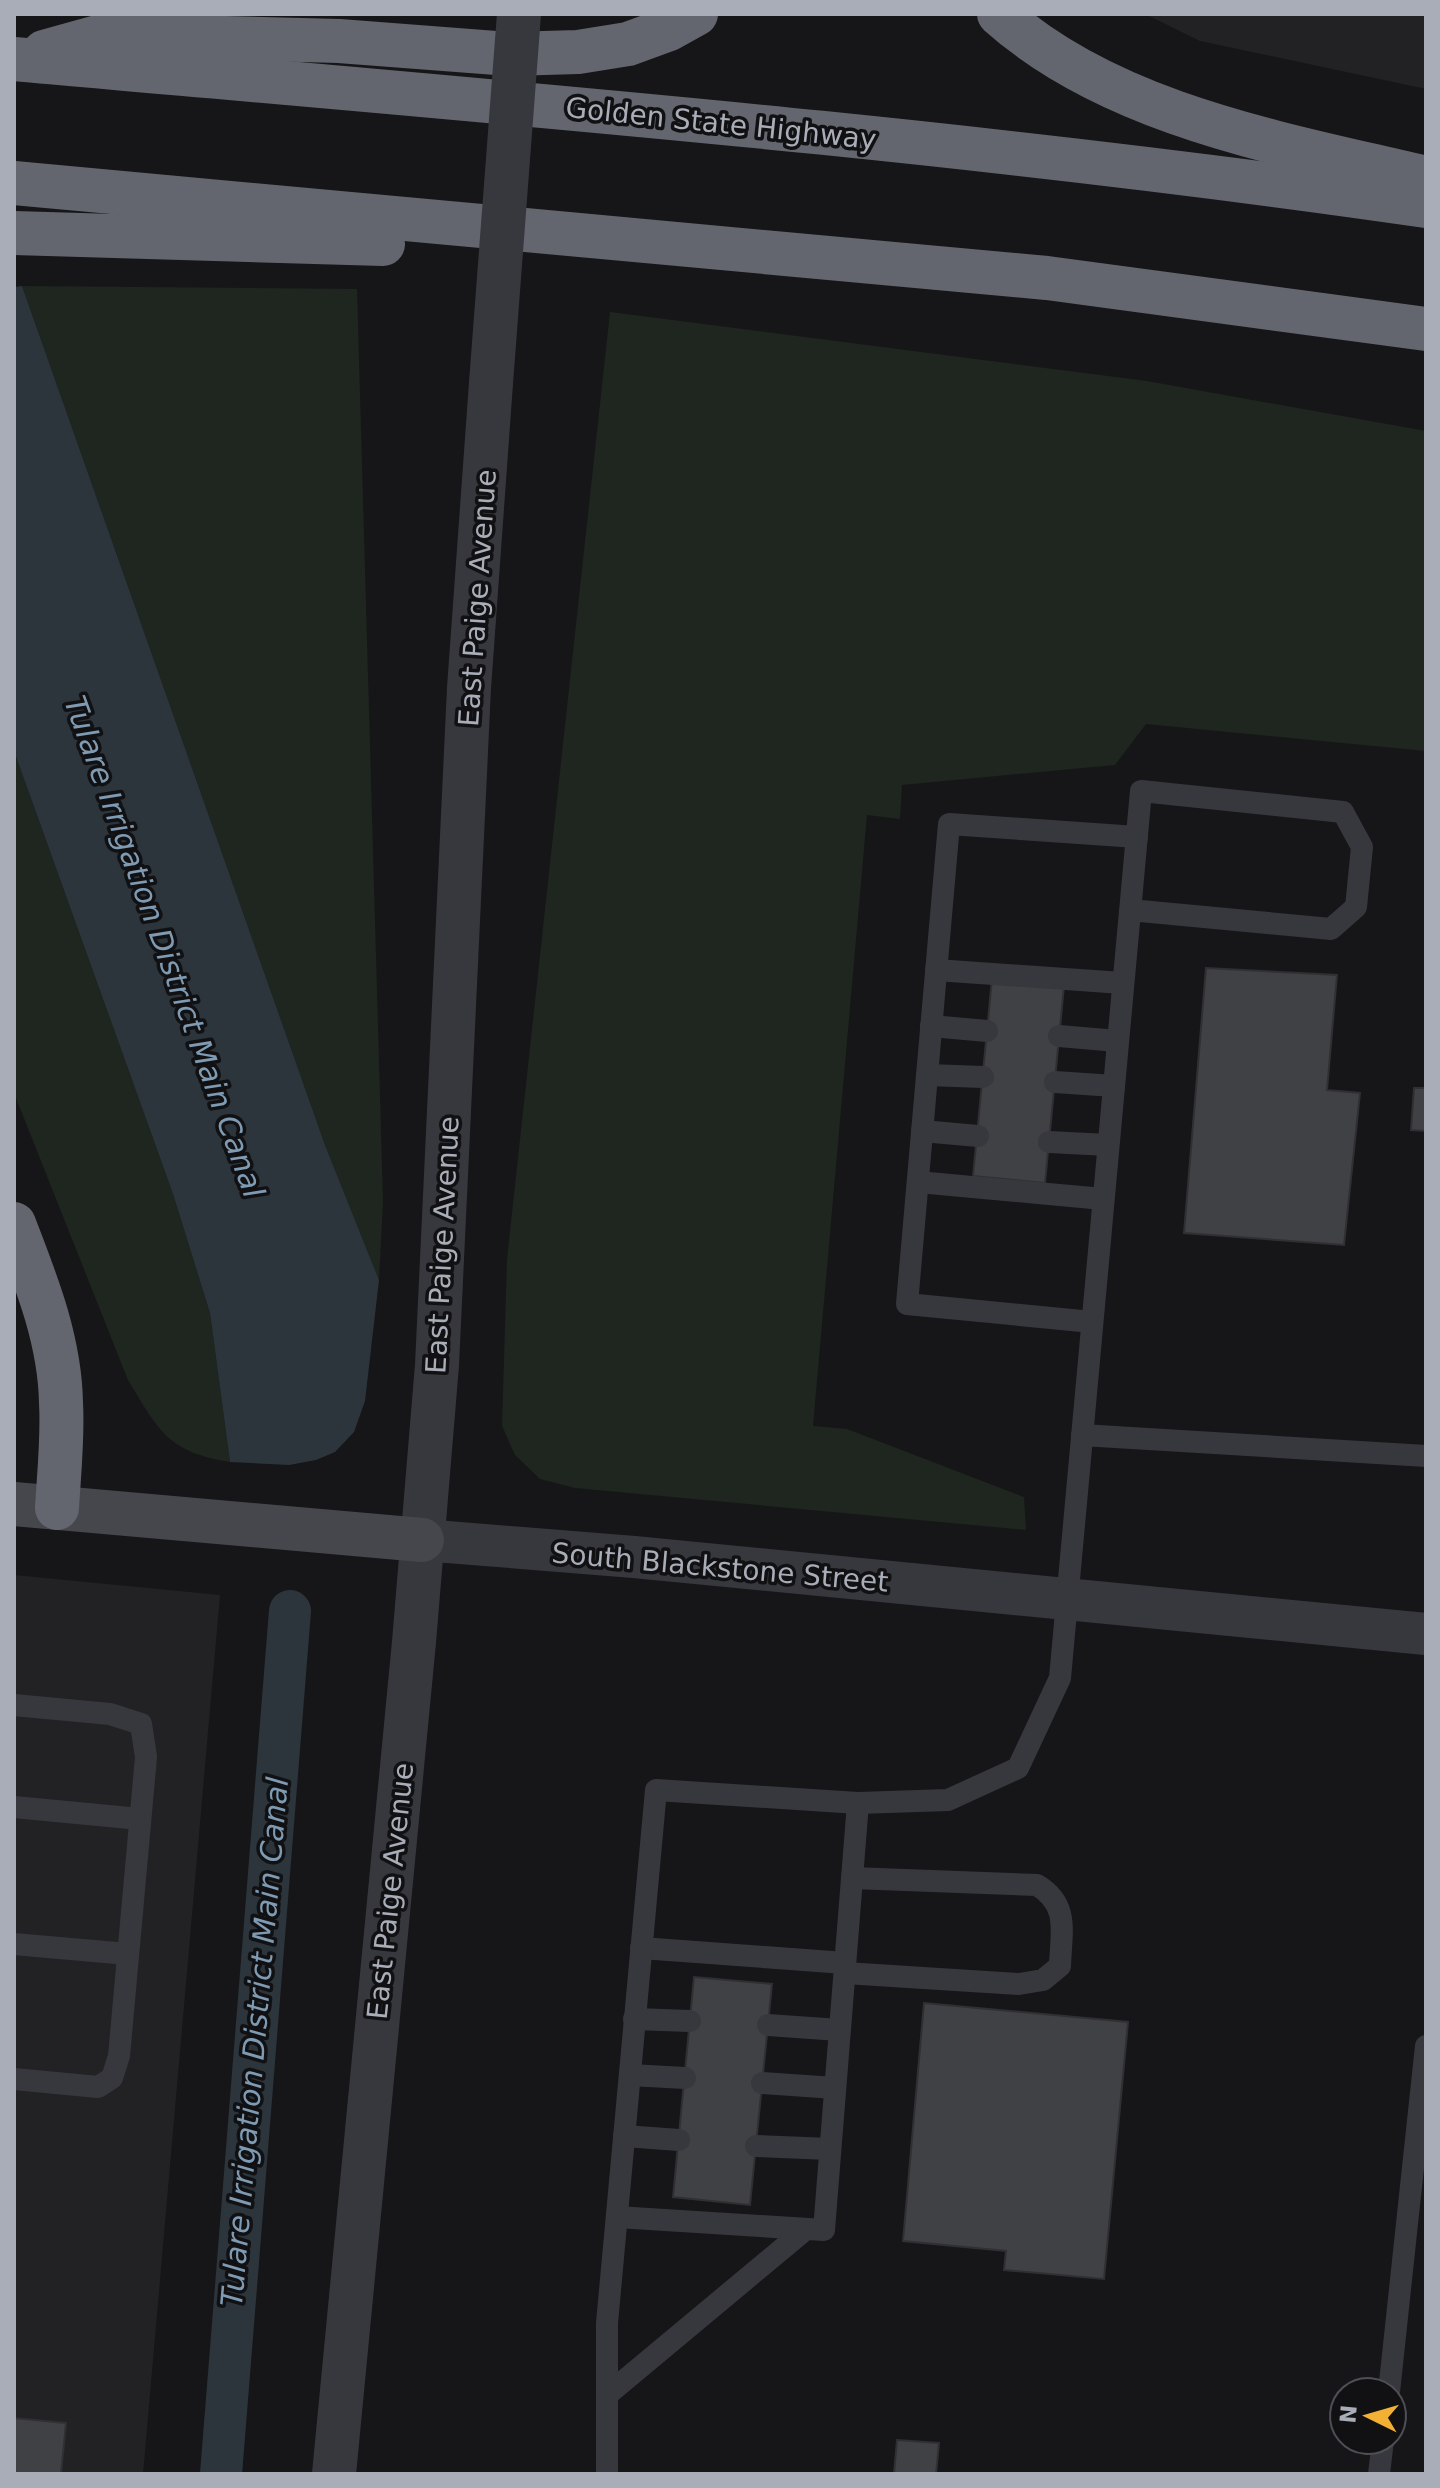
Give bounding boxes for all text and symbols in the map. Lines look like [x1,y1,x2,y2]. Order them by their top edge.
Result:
street label: Golden State Highway [564,91,878,156]
street label: East Paige Avenue [452,468,503,728]
water label: Tulare Irrigation District Main Canal [57,691,272,1203]
street label: East Paige Avenue [419,1115,466,1375]
street label: South Blackstone Street [550,1536,890,1599]
street label: East Paige Avenue [361,1761,420,2021]
water label: Tulare Irrigation District Main Canal [214,1775,295,2308]
north arrow [1328,2376,1408,2456]
text: N [1335,2404,1362,2425]

